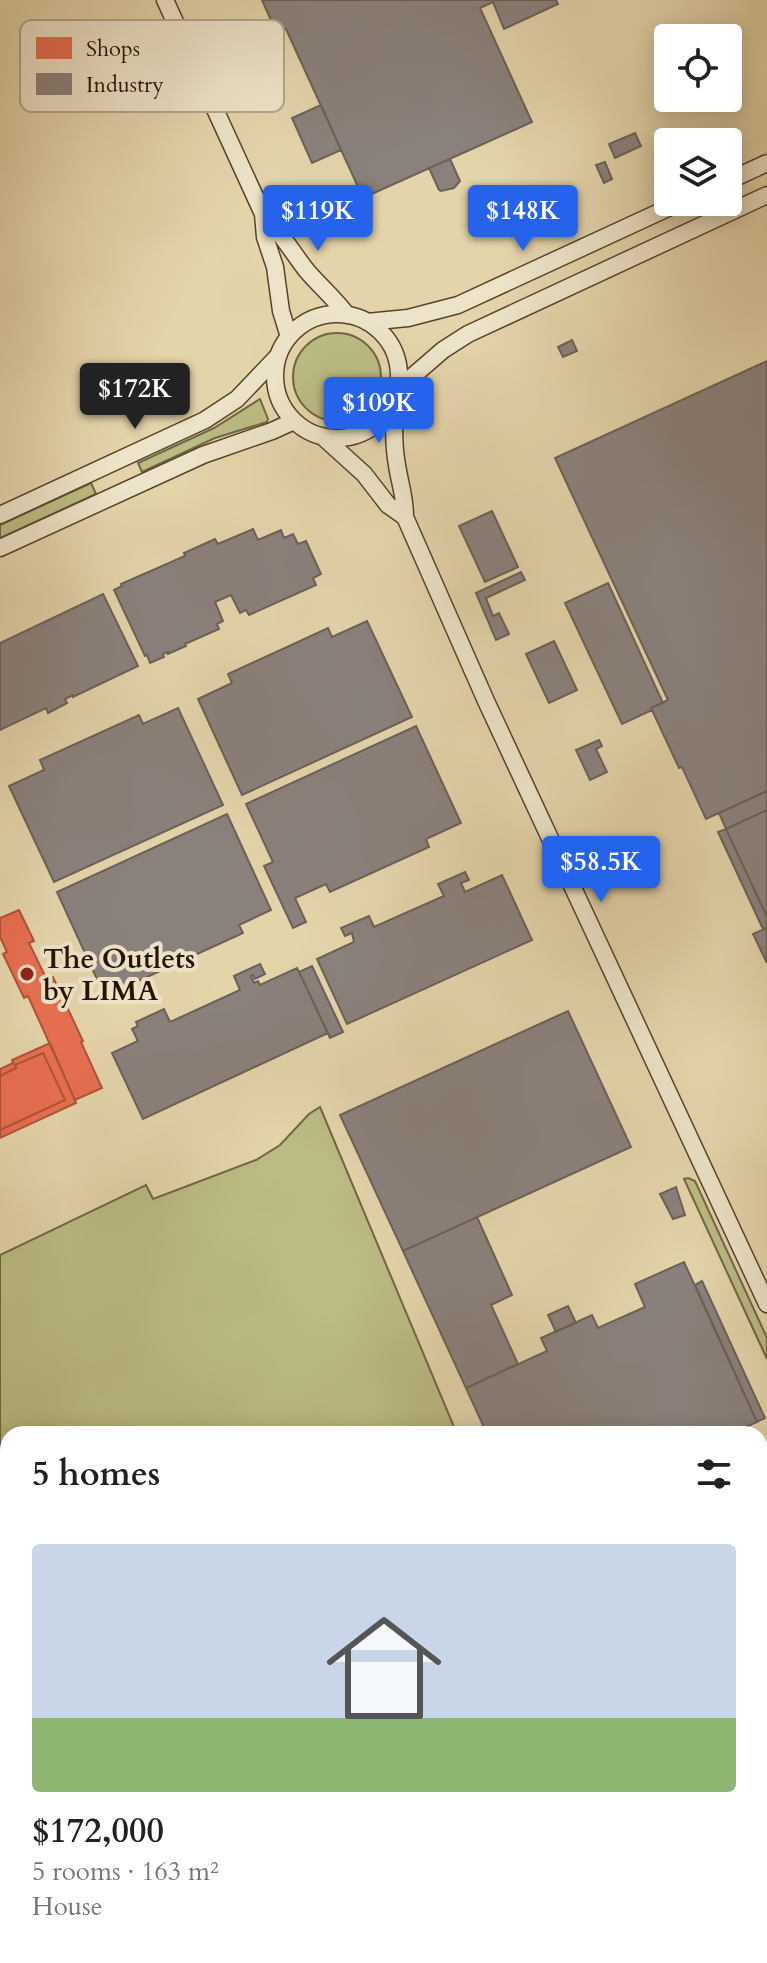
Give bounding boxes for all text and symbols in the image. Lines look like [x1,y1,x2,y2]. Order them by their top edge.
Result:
legend [20,20,284,112]
map controls [654,24,742,216]
button: locate [654,24,742,112]
text: Shops [86,34,140,64]
text: Industry [86,70,164,100]
button: layers [654,128,742,216]
pin: $119K [262,185,374,253]
pin: $148K [467,185,579,253]
text: $119K [281,193,355,228]
text: $148K [486,193,560,228]
pin: $172K [79,363,191,431]
text: $172K [98,371,172,406]
pin: $109K [323,377,435,445]
text: $109K [342,385,416,420]
pin: $58.5K [536,836,666,904]
text: $58.5K [560,844,642,879]
place label: The Outlets by LIMA [43,940,195,1010]
marker: The Outlets by LIMA [18,965,36,983]
text: 5 homes [32,1451,160,1497]
icon: filters [692,1452,736,1496]
icon: home [312,1596,456,1740]
text: $172,000 [32,1808,164,1854]
text: 5 rooms · 163 m² [32,1854,219,1889]
text: House [32,1889,103,1924]

